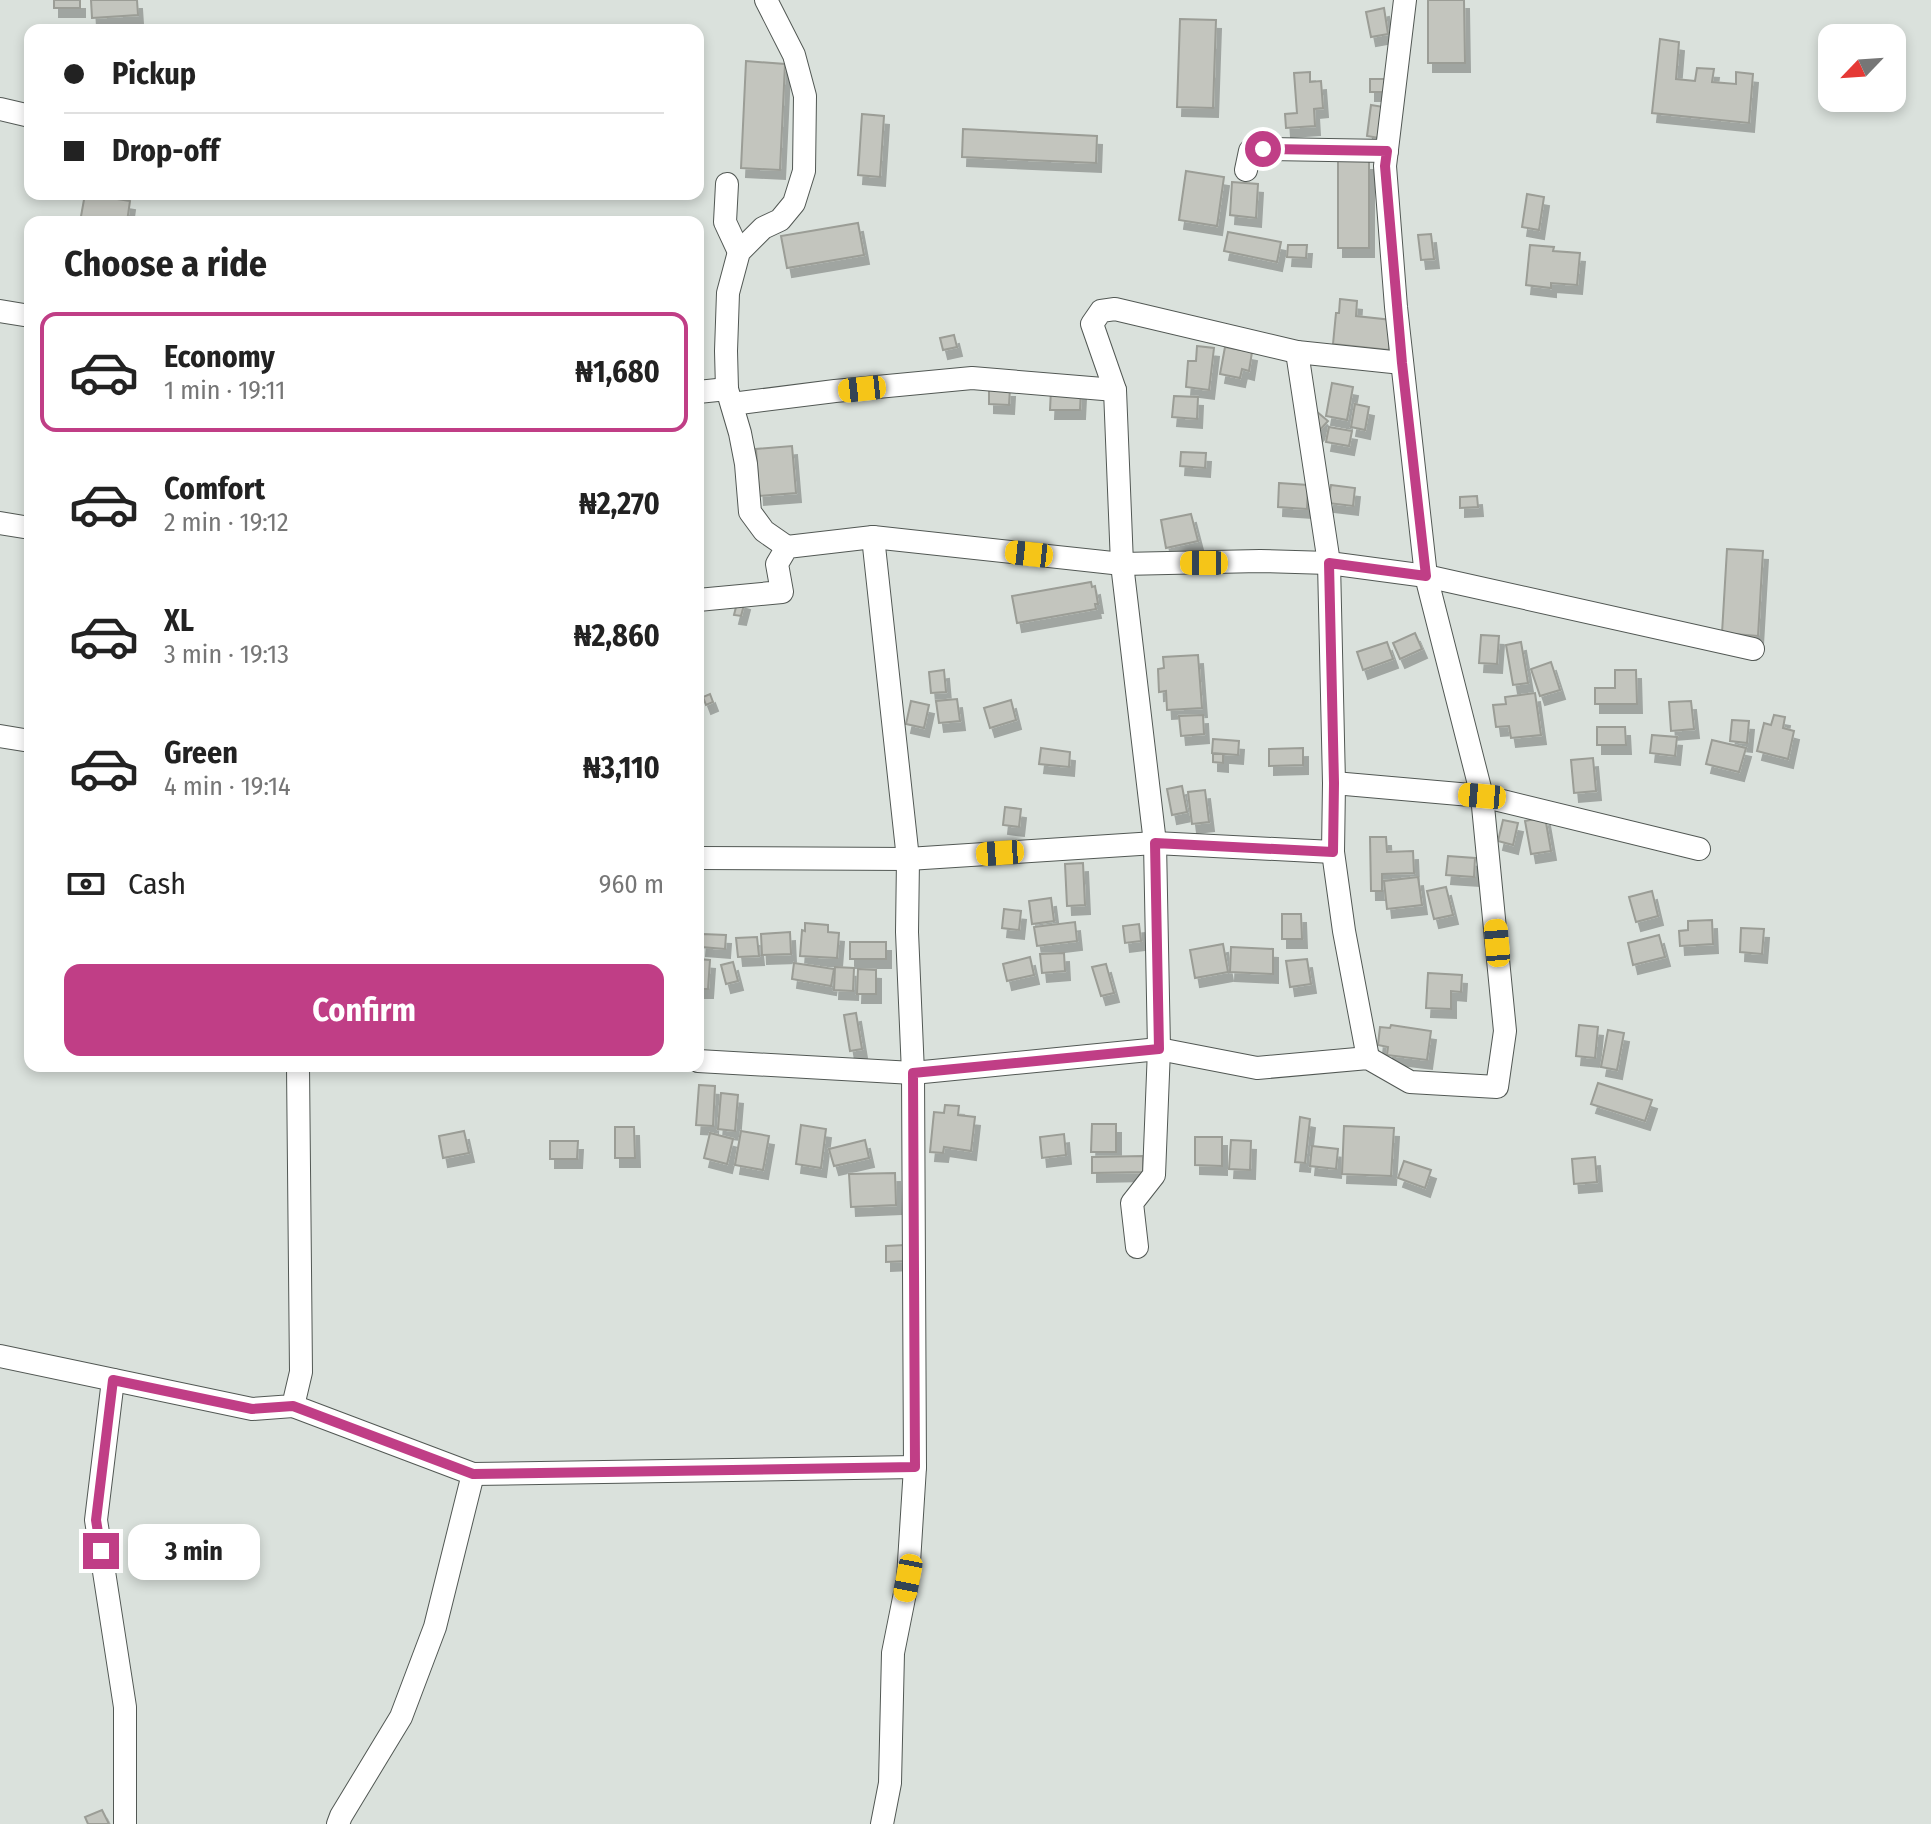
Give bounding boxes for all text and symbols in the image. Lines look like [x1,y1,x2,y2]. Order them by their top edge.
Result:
north arrow [1818,24,1906,112]
map controls [1818,24,1906,112]
text: Pickup [112,56,196,92]
route start [1245,131,1281,167]
text: Drop-off [112,133,219,169]
text: Choose a ride [64,242,267,286]
icon: car [68,336,140,408]
text: Economy [164,339,275,375]
text: ₦1,680 [575,354,660,390]
text: 1 min · 19:11 [164,375,285,406]
car [837,375,887,403]
icon: car [68,468,140,540]
text: Comfort [164,471,265,507]
text: ₦2,270 [579,486,660,522]
text: 2 min · 19:12 [164,507,288,538]
car [1004,540,1054,568]
car [1180,551,1228,575]
icon: car [68,600,140,672]
text: XL [164,603,194,639]
text: ₦2,860 [574,618,660,654]
text: 3 min · 19:13 [164,639,289,670]
icon: car [68,732,140,804]
text: Green [164,735,238,771]
text: ₦3,110 [583,750,660,786]
text: 4 min · 19:14 [164,771,291,802]
car [1457,782,1507,810]
car [975,839,1025,867]
icon: cash [64,862,108,906]
text: Cash [128,866,186,902]
text: 960 m [599,869,664,900]
car [1483,918,1511,968]
button: Confirm [64,964,664,1056]
callout: 3 min [129,1523,261,1579]
route end [83,1533,119,1569]
text: 3 min [165,1536,223,1567]
car [892,1552,924,1604]

